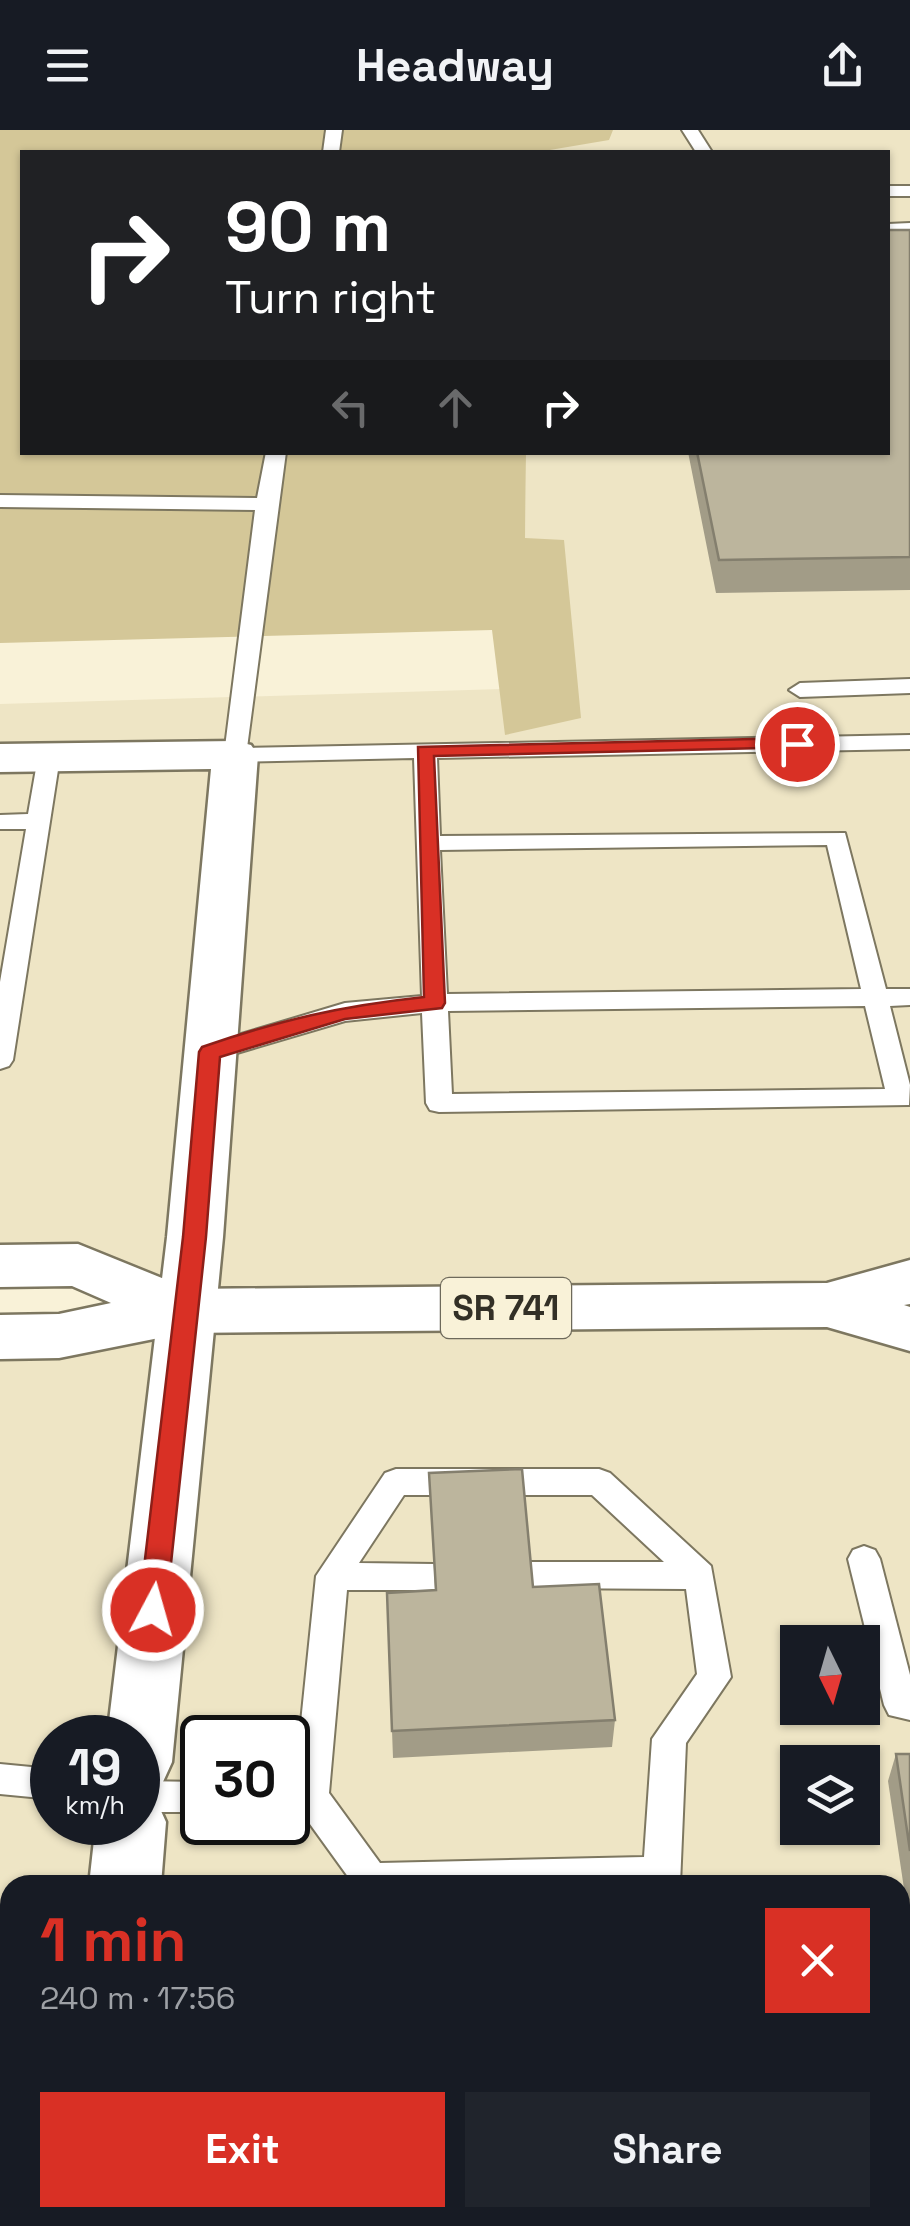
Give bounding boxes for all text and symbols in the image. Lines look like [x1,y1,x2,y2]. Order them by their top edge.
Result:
text: Headway [356,37,554,94]
icon: menu [40,38,95,93]
icon: share [815,38,870,93]
text: 90 m [225,182,391,271]
icon: right [60,190,190,320]
text: Turn right [225,269,436,326]
icon: left [323,380,378,435]
icon: ahead [428,380,483,435]
icon: right [533,380,588,435]
pin [755,702,840,787]
icon: arrive [770,717,825,772]
road number: SR 741 [441,1278,571,1338]
position arrow [101,1558,205,1662]
north arrow [780,1625,880,1725]
map controls [780,1625,880,1845]
speed limit sign: 30 [180,1715,310,1845]
text: 19 [68,1736,122,1800]
button: layers [780,1745,880,1845]
text: km/h [65,1789,125,1821]
text: 1 min [40,1902,187,1979]
button: close [765,1908,870,2013]
text: 240 m · 17:56 [40,1978,235,2018]
button: Exit [40,2092,445,2207]
button: Share [465,2092,870,2207]

